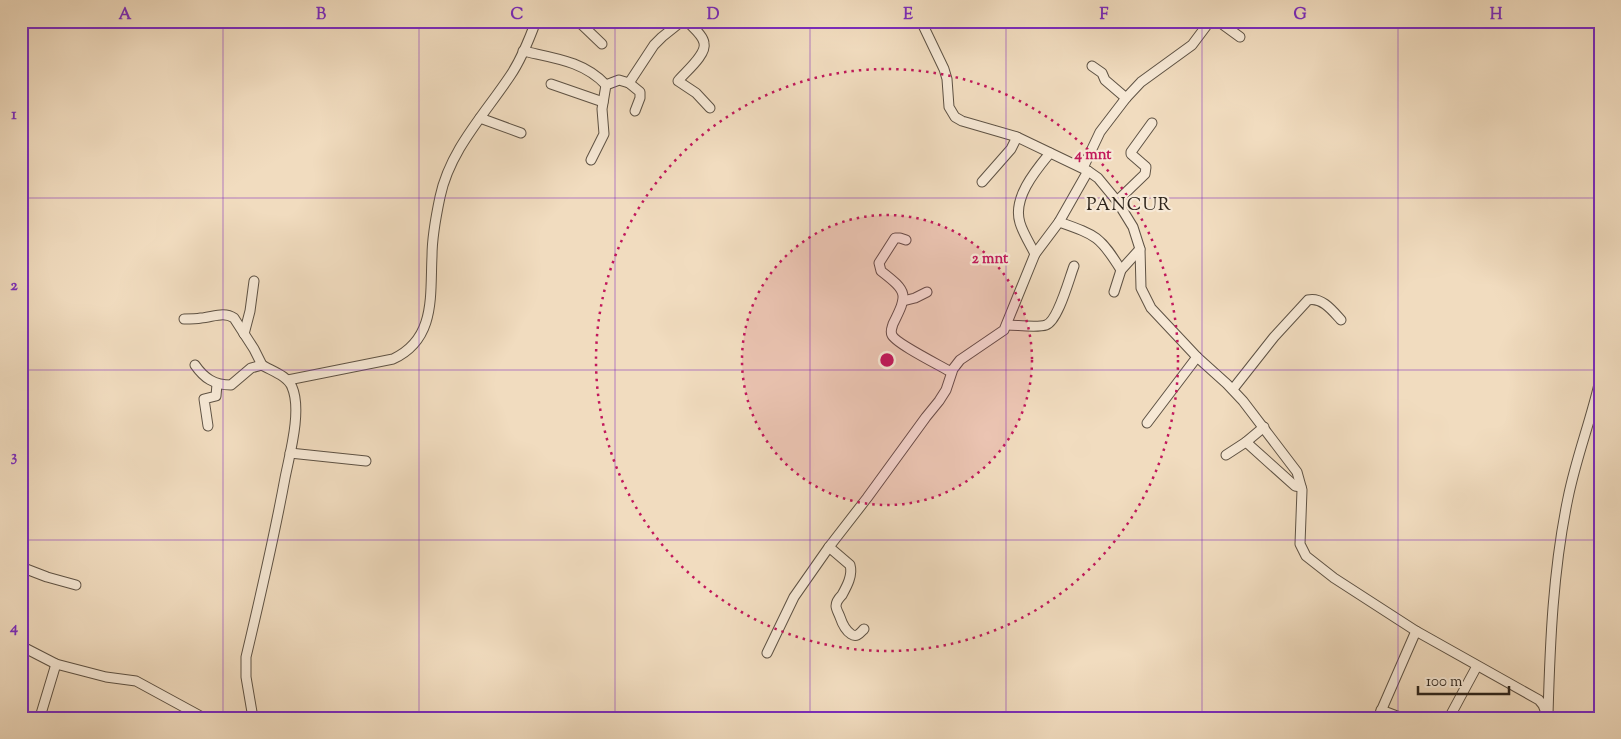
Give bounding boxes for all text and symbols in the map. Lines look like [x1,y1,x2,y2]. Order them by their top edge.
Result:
text: A [119,4,132,27]
text: B [316,4,326,27]
text: C [511,4,524,27]
text: D [707,4,720,27]
text: E [903,4,913,27]
text: F [1100,4,1109,27]
text: G [1293,4,1307,27]
text: H [1490,4,1503,27]
text: 1 [11,104,17,127]
text: 4 mnt [1073,145,1112,166]
district label: PANCUR [1086,193,1172,219]
text: 2 mnt [972,249,1009,270]
text: 2 [10,275,18,298]
centre of rings [878,351,896,369]
text: 3 [11,446,18,469]
text: 4 [9,617,18,640]
scale bar [1418,664,1510,696]
text: 100 m [1426,672,1463,693]

